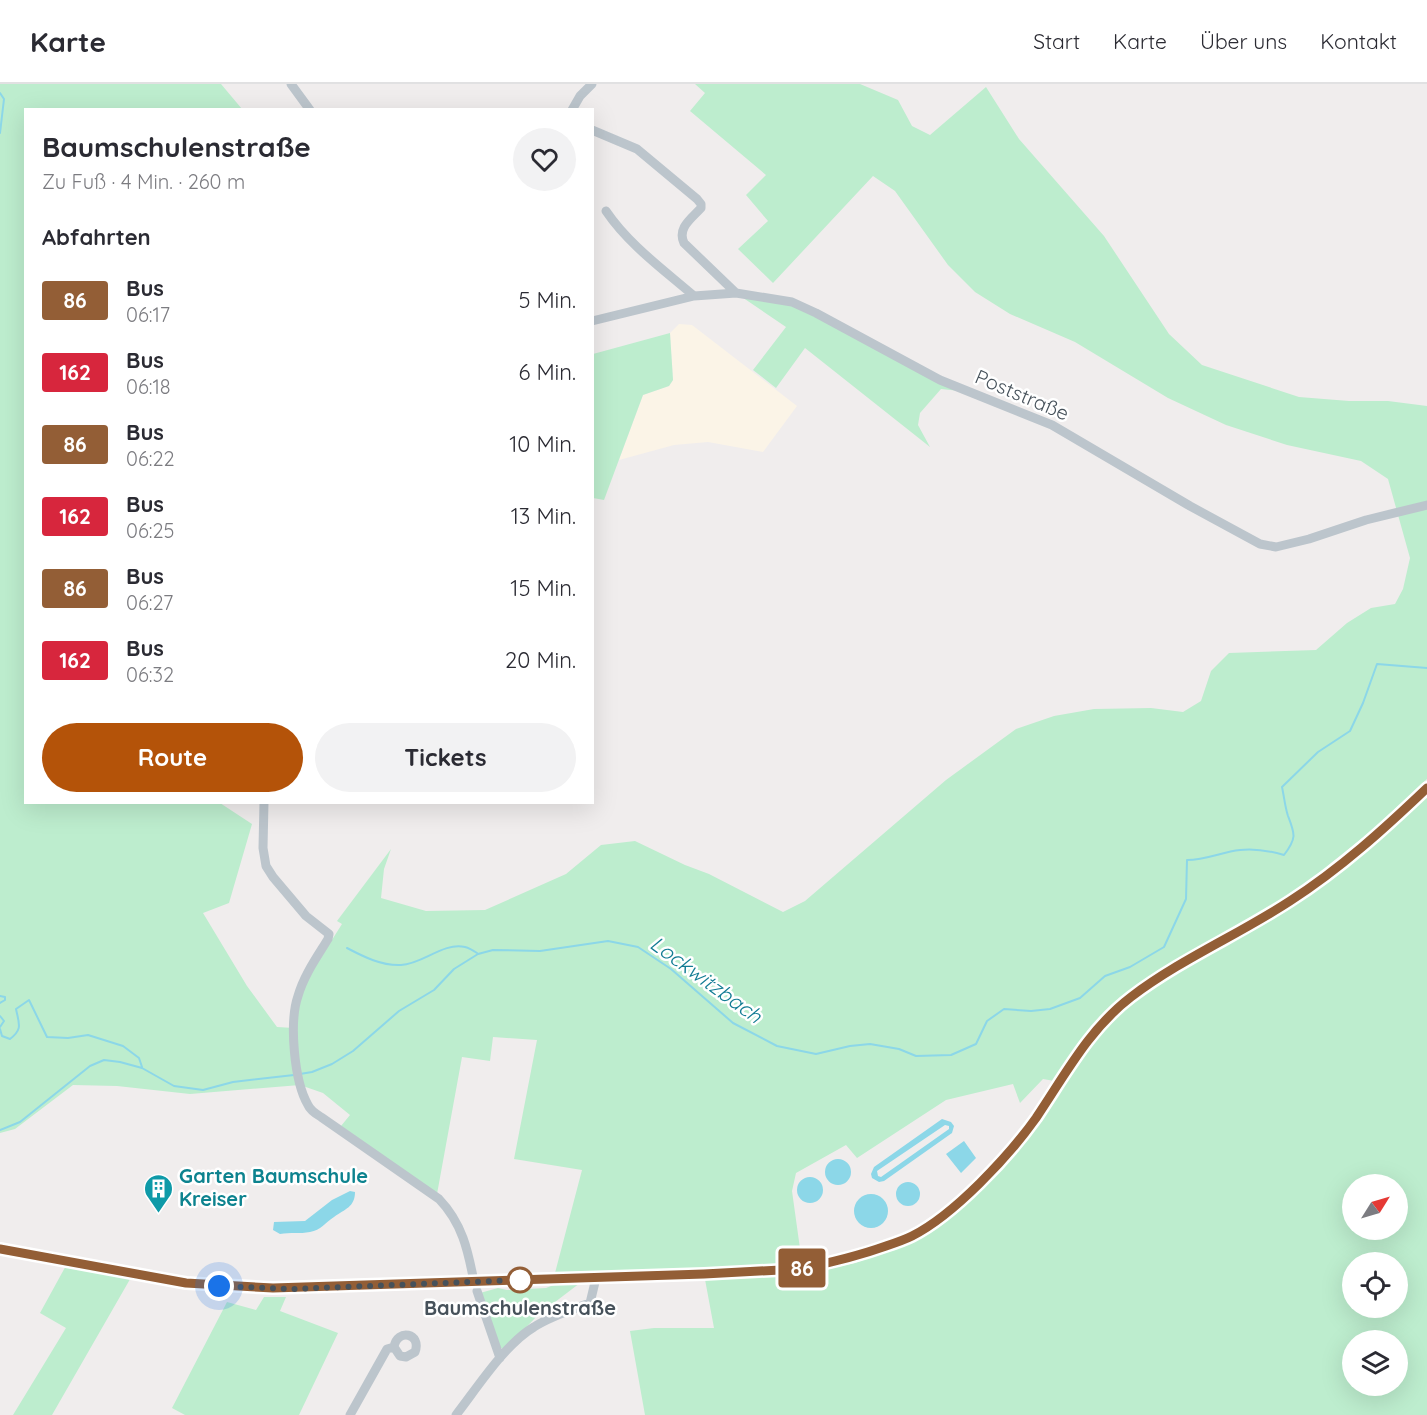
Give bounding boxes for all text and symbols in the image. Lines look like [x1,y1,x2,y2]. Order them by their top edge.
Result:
text: Karte [30,24,106,59]
text: Start [1033,28,1080,54]
text: Karte [1113,28,1167,54]
text: Über uns [1200,28,1287,54]
text: Kontakt [1320,28,1397,54]
button: heart [513,128,576,191]
text: Baumschulenstraße [42,129,311,164]
text: Zu Fuß · 4 Min. · 260 m [42,169,245,194]
text: Abfahrten [42,223,151,251]
text: Bus [126,274,164,302]
text: 5 Min. [518,286,576,314]
text: 86 [63,287,87,313]
text: 06:17 [126,302,170,327]
text: Bus [126,346,164,374]
text: 6 Min. [519,358,576,386]
text: 162 [59,359,91,385]
street label: Poststraße [972,364,1073,425]
text: 06:18 [126,374,171,399]
text: Bus [126,418,164,446]
text: 10 Min. [509,430,576,458]
text: 86 [63,431,87,457]
text: 06:22 [126,446,175,471]
text: Bus [126,490,164,518]
text: 13 Min. [511,502,576,530]
text: 162 [59,503,91,529]
text: 06:25 [126,518,174,543]
text: Bus [126,562,164,590]
text: 15 Min. [510,574,576,602]
text: 86 [63,575,87,601]
text: 06:27 [126,590,173,615]
text: Bus [126,634,164,662]
text: 20 Min. [505,646,576,674]
text: 162 [59,647,91,673]
text: 06:32 [126,662,174,687]
button: Route [42,723,303,792]
button: Tickets [315,723,576,792]
water label: Lockwitzbach [646,930,768,1029]
place label: Garten Baumschule Kreiser [179,1163,368,1211]
building icon: Garten Baumschule Kreiser [142,1172,174,1214]
north arrow [1342,1174,1408,1240]
map controls [1342,1174,1408,1396]
line badge: 86 [775,1248,829,1288]
button: locate [1342,1252,1408,1318]
text: 86 [790,1255,814,1281]
marker: Baumschulenstraße [507,1267,533,1293]
your location [204,1271,234,1301]
place label: Baumschulenstraße [424,1295,616,1320]
button: layers [1342,1330,1408,1396]

